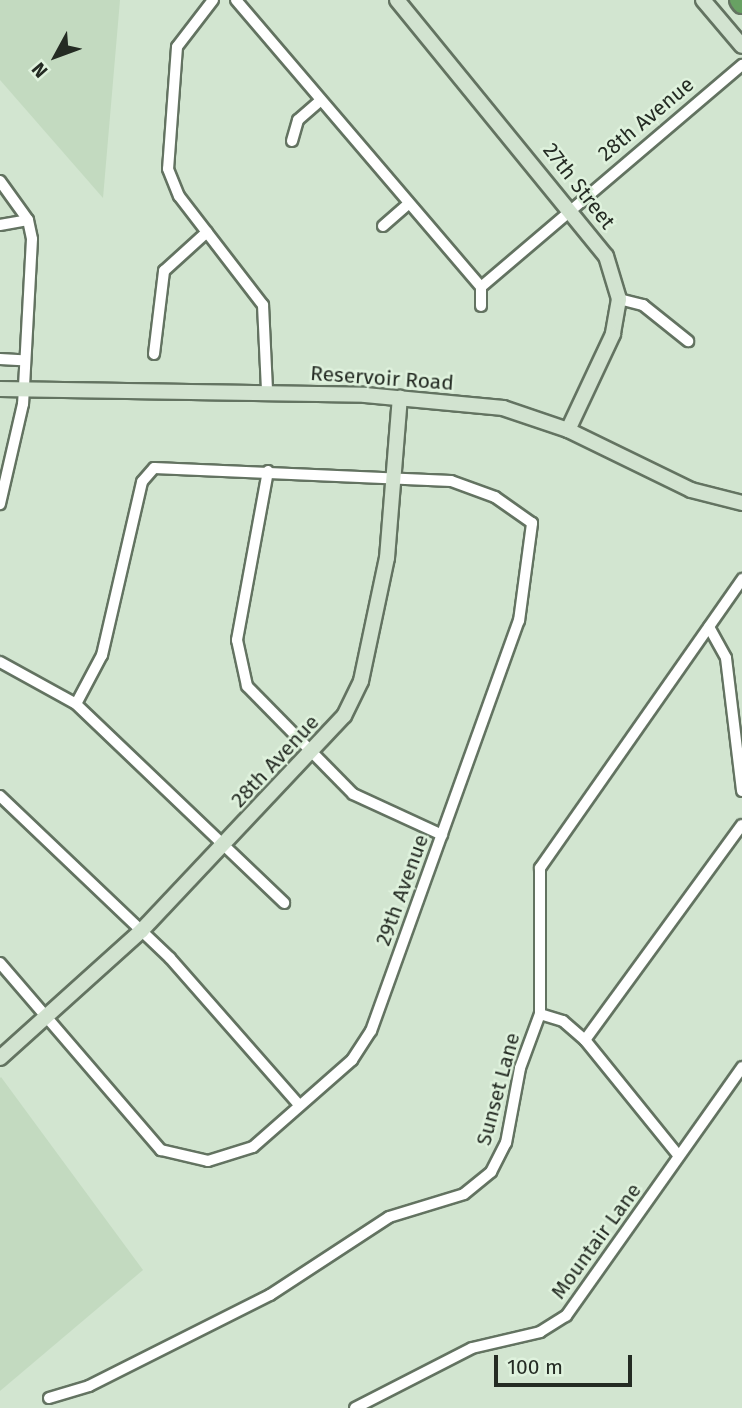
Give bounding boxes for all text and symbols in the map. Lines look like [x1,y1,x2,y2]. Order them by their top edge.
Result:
north arrow [21,21,91,91]
text: N [27,58,53,82]
street label: 28th Avenue [593,72,699,166]
street label: 27th Street [538,138,620,234]
street label: Reservoir Road [309,360,455,396]
street label: 28th Avenue [226,710,324,812]
street label: 29th Avenue [370,831,434,949]
street label: Sunset Lane [471,1030,525,1148]
street label: Mountair Lane [546,1178,646,1304]
scale bar [497,1342,635,1386]
text: 100 m [507,1354,563,1380]

